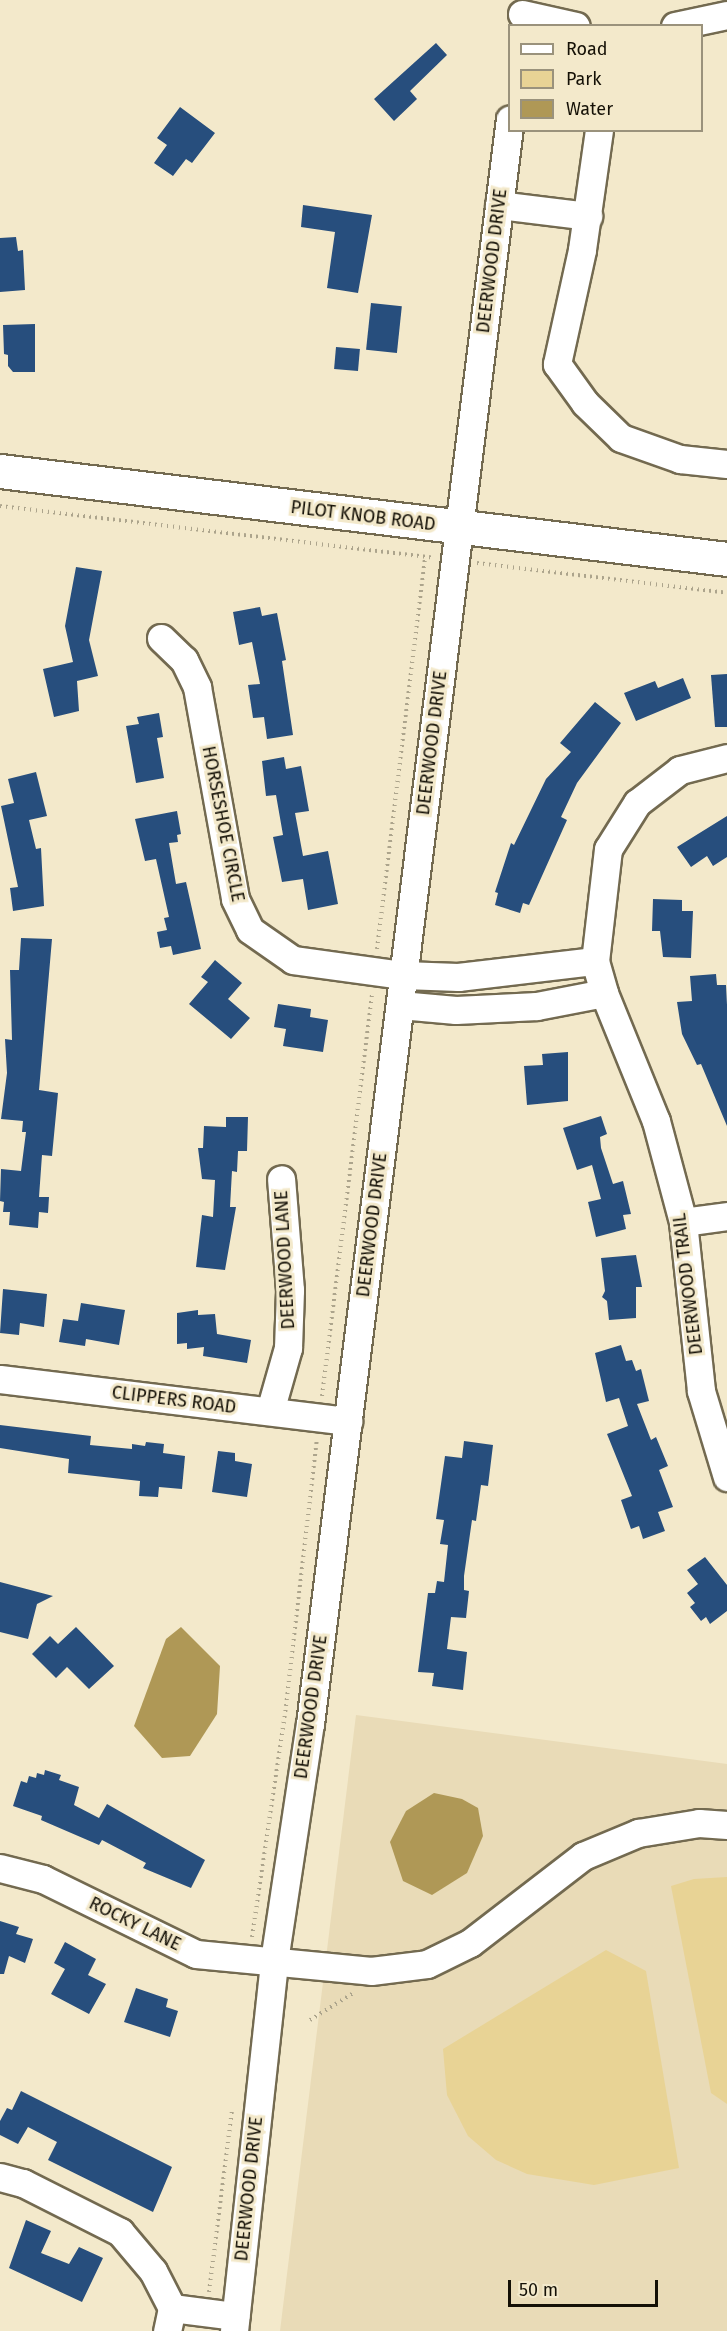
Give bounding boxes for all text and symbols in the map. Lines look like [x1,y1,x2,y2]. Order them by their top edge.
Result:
legend [508,24,703,132]
text: Road [566,38,608,60]
text: Park [566,68,601,90]
text: Water [566,98,613,120]
street label: DEERWOOD DRIVE [472,188,512,334]
street label: PILOT KNOB ROAD [289,496,437,536]
street label: DEERWOOD DRIVE [412,670,452,816]
street label: HORSESHOE CIRCLE [197,744,249,904]
street label: DEERWOOD DRIVE [352,1152,392,1298]
street label: DEERWOOD LANE [271,1190,299,1330]
street label: DEERWOOD TRAIL [669,1212,707,1356]
street label: CLIPPERS ROAD [111,1382,237,1418]
street label: DEERWOOD DRIVE [290,1634,332,1780]
street label: ROCKY LANE [85,1892,185,1956]
street label: DEERWOOD DRIVE [231,2116,267,2262]
scale bar [511,2268,661,2306]
text: 50 m [519,2279,558,2301]

